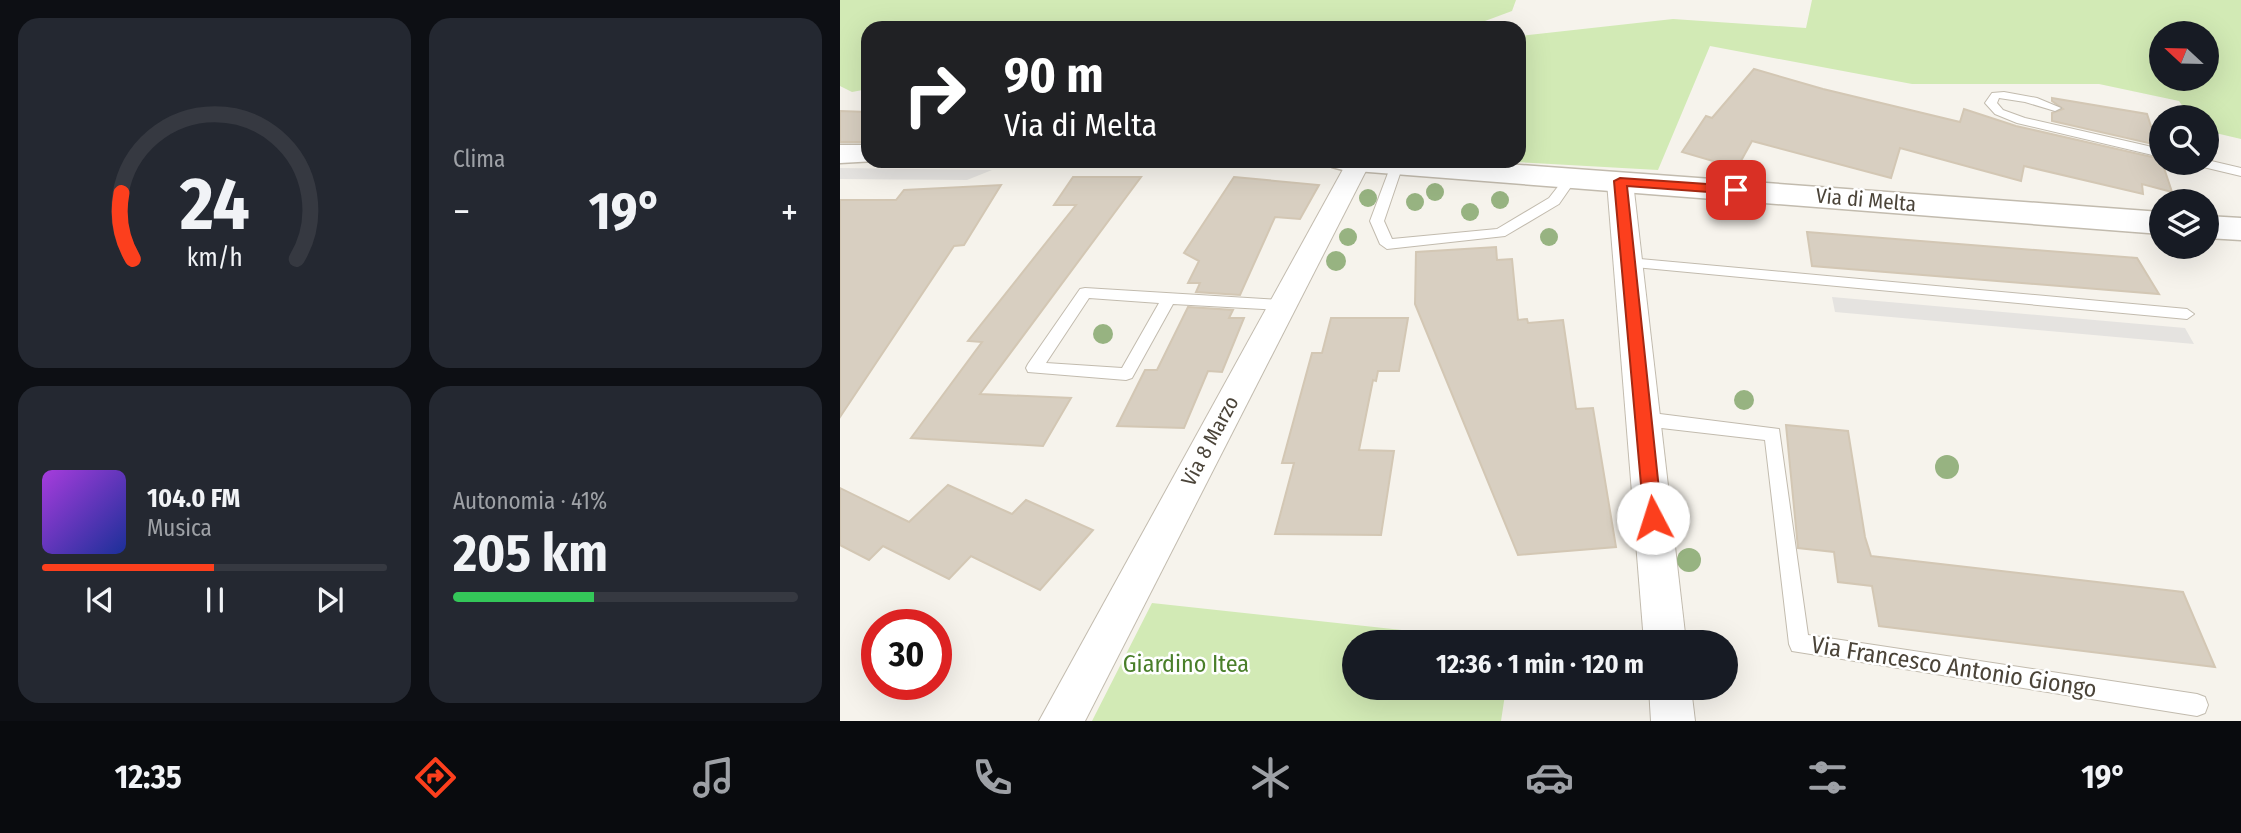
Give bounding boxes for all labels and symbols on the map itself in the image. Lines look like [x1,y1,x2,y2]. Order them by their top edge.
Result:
north arrow [2149,21,2219,91]
pin [1706,160,1766,220]
street label: Via di Melta [1815,183,1917,217]
street label: Via 8 Marzo [1175,392,1245,490]
position arrow [1616,481,1690,555]
speed limit sign: 30 [861,609,952,700]
street label: Via Francesco Antonio Giongo [1809,631,2099,703]
park label: Giardino Itea [1123,650,1249,678]

